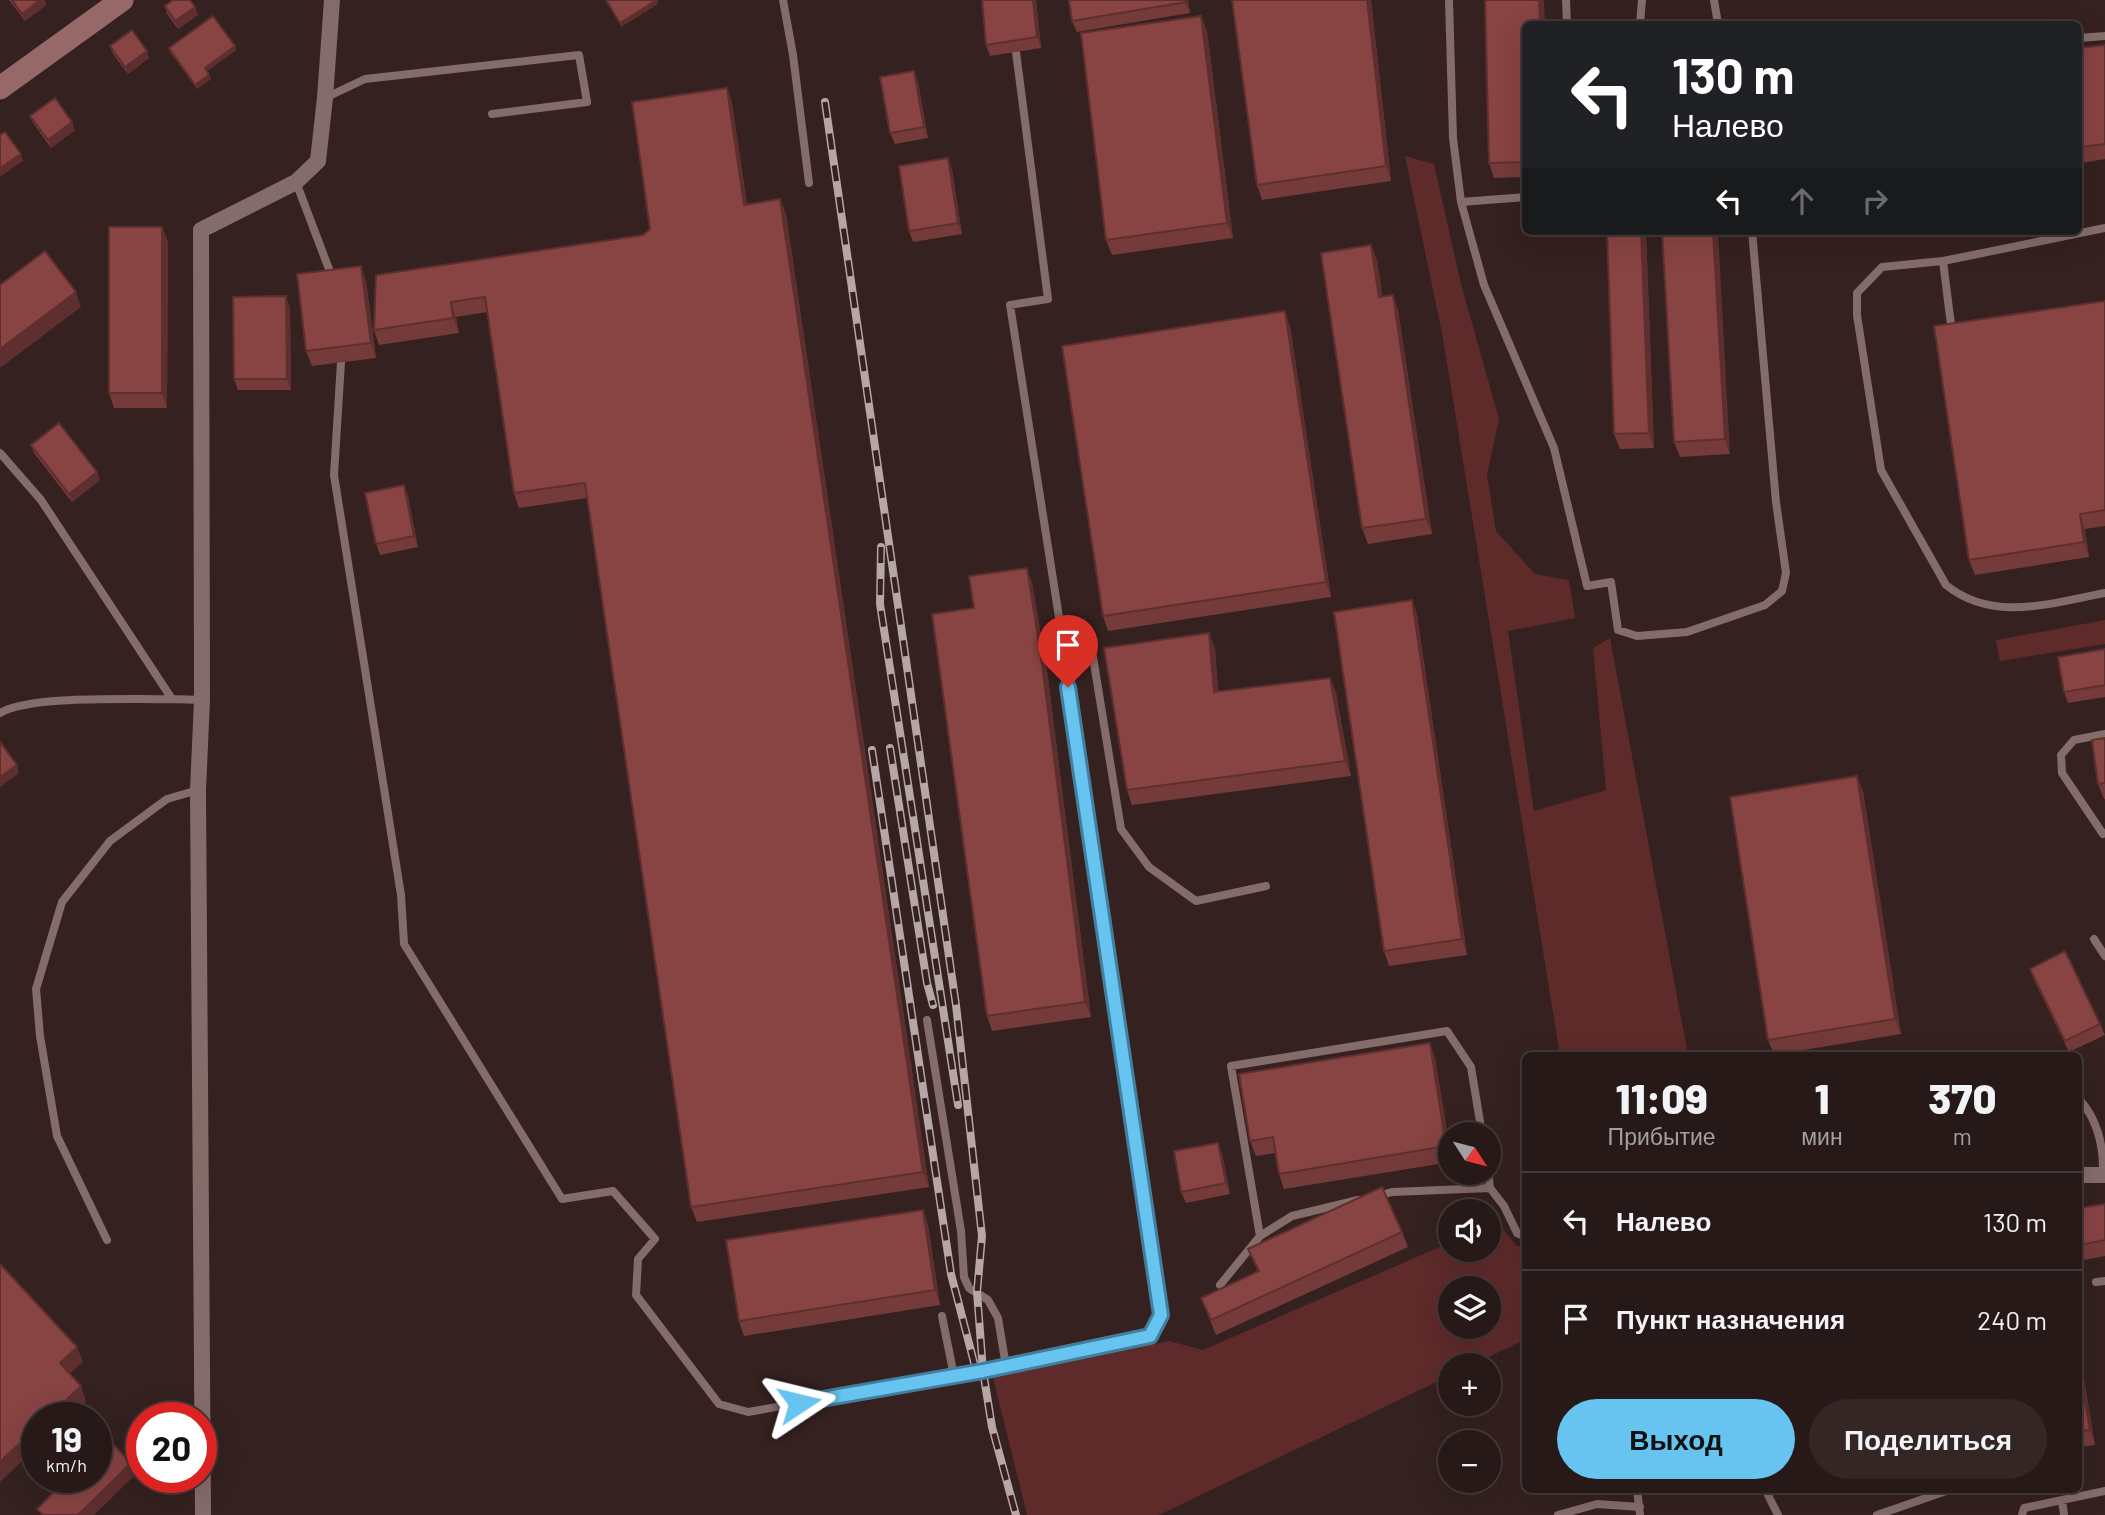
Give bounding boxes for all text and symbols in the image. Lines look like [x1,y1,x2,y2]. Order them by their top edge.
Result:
text: 130 m [1672,45,1794,104]
icon: left [1557,49,1648,140]
text: Налево [1672,105,1784,143]
icon: left [1710,182,1748,220]
icon: ahead [1783,182,1821,220]
icon: right [1856,182,1894,220]
pin [1038,615,1098,687]
icon: arrive [1049,626,1087,664]
text: 11:09 [1615,1072,1708,1122]
text: 1 [1814,1072,1829,1122]
text: 370 [1928,1072,1996,1122]
north arrow [1438,1122,1502,1185]
map controls [1438,1122,1501,1493]
text: Прибытие [1608,1122,1716,1150]
text: мин [1801,1122,1843,1150]
text: m [1953,1122,1972,1150]
button: sound [1438,1199,1501,1262]
icon: left [1557,1202,1595,1240]
text: Налево [1616,1205,1711,1236]
text: 130 m [1983,1206,2047,1237]
button: layers [1438,1276,1501,1339]
icon: arrive [1557,1300,1595,1338]
text: Пункт назначения [1616,1303,1845,1334]
text: 240 m [1977,1304,2047,1335]
button: + [1438,1353,1501,1416]
position arrow [762,1366,836,1440]
button: Выход [1557,1399,1795,1479]
button: Поделиться [1809,1399,2047,1479]
speed limit sign: 20 [126,1402,217,1493]
text: 19 [51,1417,82,1459]
button: − [1438,1430,1501,1493]
text: km/h [46,1454,87,1476]

